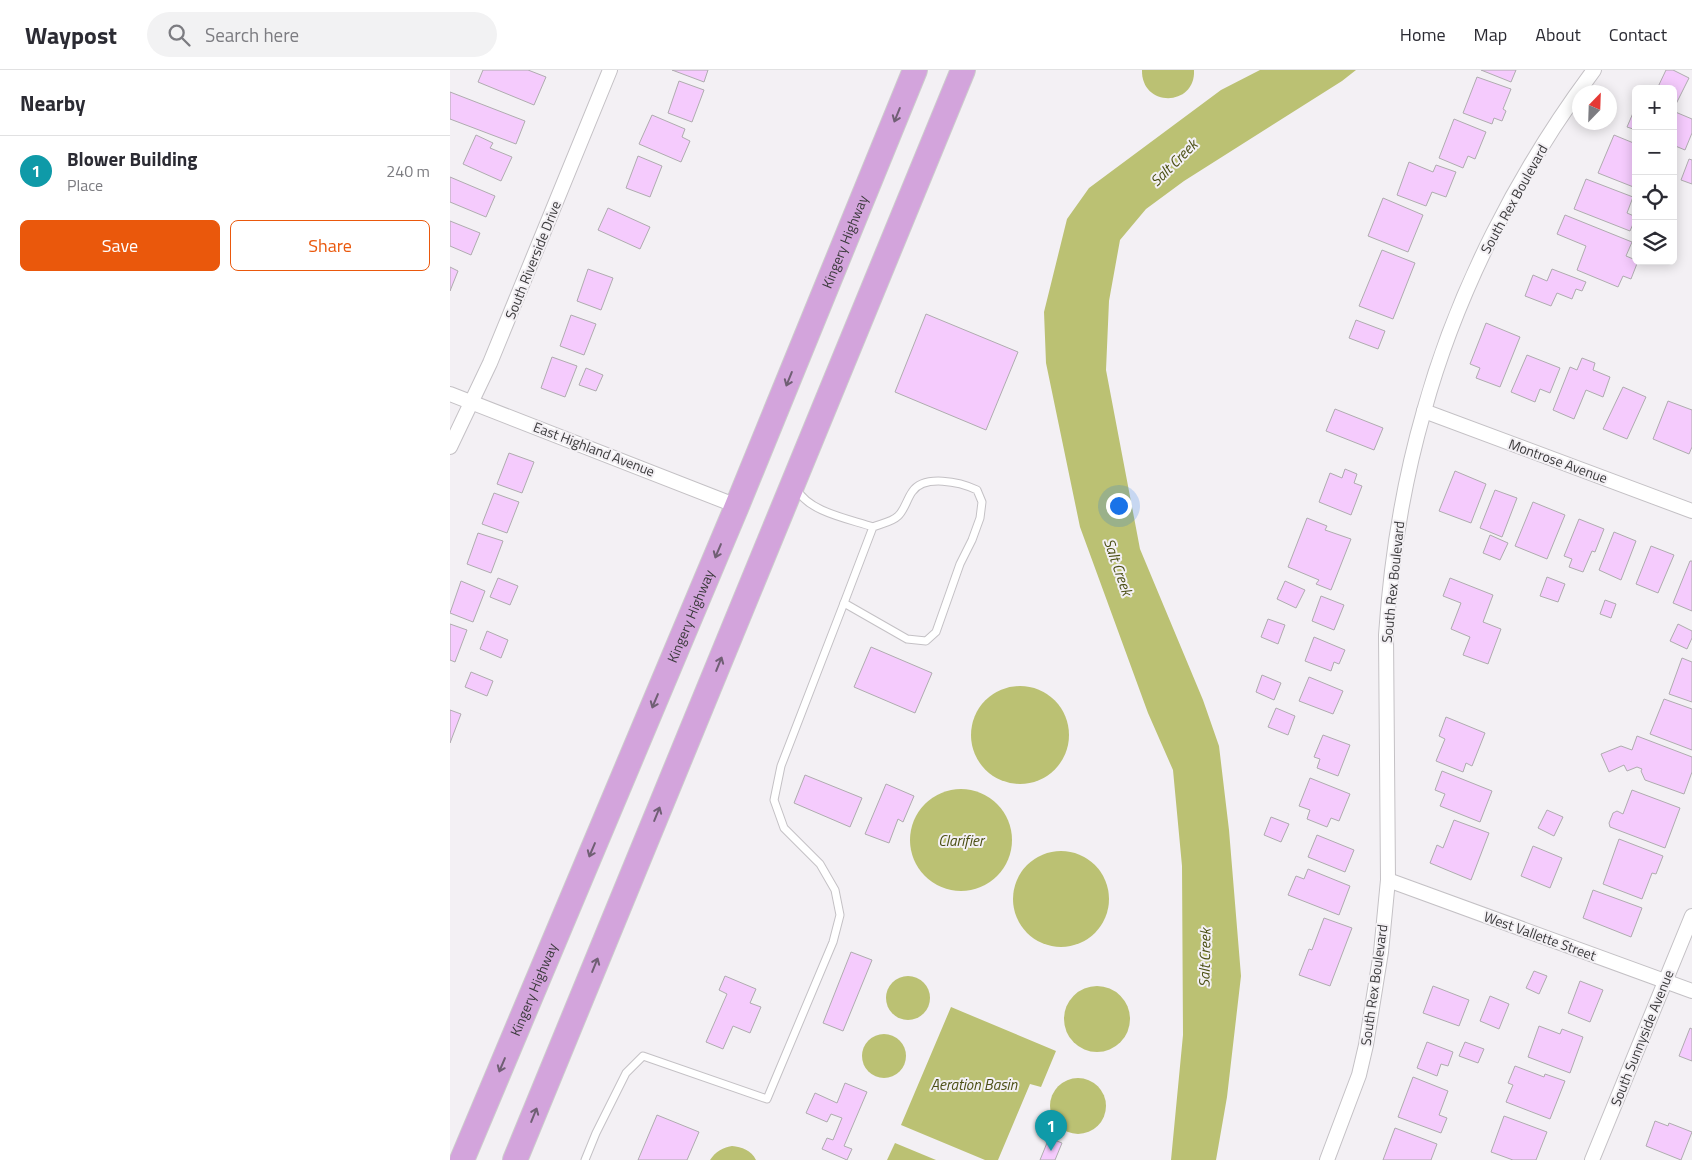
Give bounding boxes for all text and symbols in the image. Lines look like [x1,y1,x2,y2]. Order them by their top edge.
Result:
search box [147,12,497,57]
text: Waypost [25,17,117,53]
text: Search here [205,20,299,49]
icon: search [165,21,193,49]
text: Home [1400,21,1446,48]
text: Map [1474,21,1507,48]
text: About [1535,21,1581,48]
text: Contact [1609,21,1667,48]
north arrow [1572,85,1617,130]
map controls [1632,85,1677,265]
button: + [1632,85,1677,130]
text: Nearby [20,87,85,119]
one-way arrow [892,107,901,122]
button: − [1632,130,1677,175]
water label: Salt Creek [1145,132,1204,192]
street label: South Rex Boulevard [1475,140,1552,257]
text: Blower Building [67,144,198,173]
text: 1 [32,159,40,183]
text: 240 m [386,159,430,183]
text: Place [67,173,103,197]
button: locate [1632,175,1677,220]
street label: Kingery Highway [816,191,873,291]
street label: South Riverside Drive [499,198,566,322]
button: Save [20,220,220,271]
button: Share [230,220,430,271]
button: layers [1632,220,1677,265]
one-way arrow [784,371,793,386]
street label: East Highland Avenue [530,416,658,481]
street label: Montrose Avenue [1506,433,1611,488]
your location [1106,493,1132,519]
street label: South Rex Boulevard [1376,520,1409,644]
water label: Salt Creek [1098,535,1140,601]
one-way arrow [713,543,723,558]
street label: Kingery Highway [661,566,719,666]
one-way arrow [714,657,724,672]
one-way arrow [650,693,660,708]
one-way arrow [653,807,662,822]
water label: Clarifier [938,829,986,852]
one-way arrow [587,842,597,857]
street label: West Vallette Street [1481,905,1599,966]
street label: South Rex Boulevard [1355,923,1392,1047]
water label: Salt Creek [1192,926,1217,988]
street label: Kingery Highway [504,939,562,1039]
one-way arrow [592,957,601,972]
street label: South Sunnyside Avenue [1605,966,1679,1109]
one-way arrow [497,1057,506,1072]
water label: Aeration Basin [931,1073,1018,1096]
one-way arrow [529,1108,539,1123]
pin: 1 [1035,1110,1067,1151]

